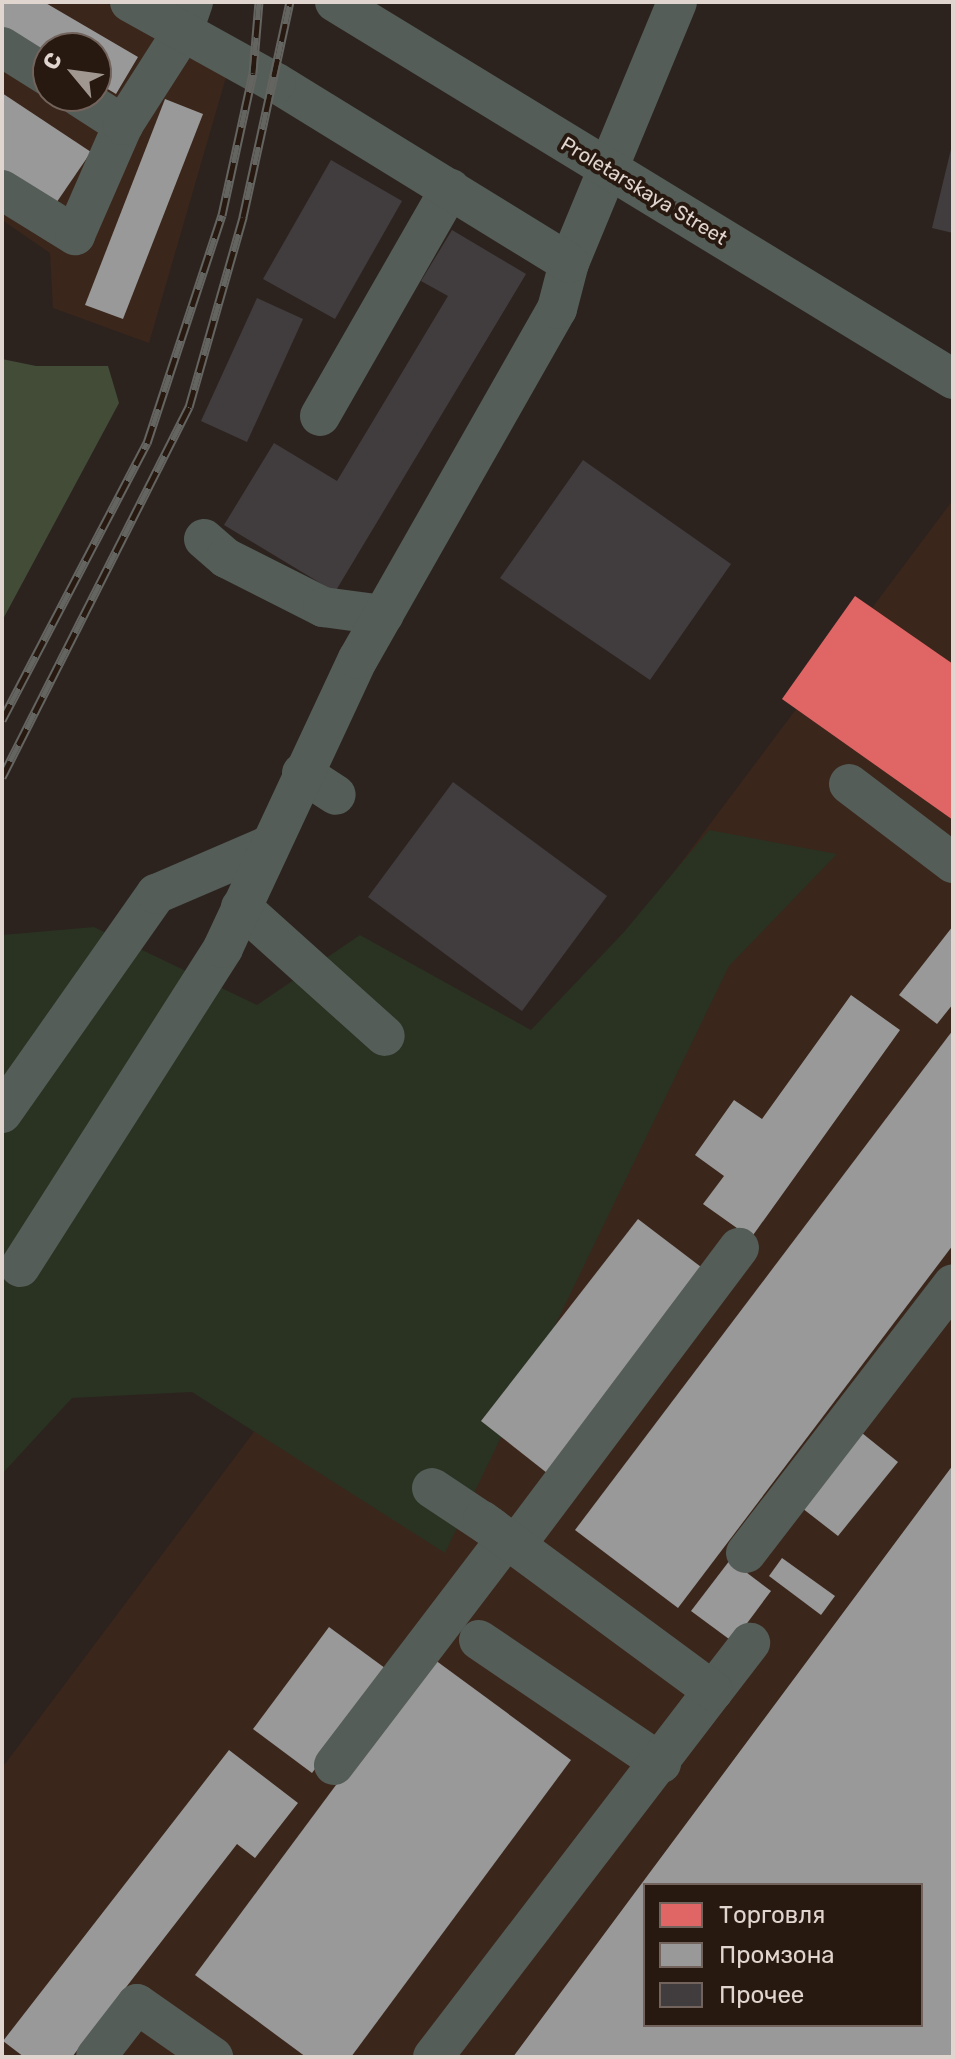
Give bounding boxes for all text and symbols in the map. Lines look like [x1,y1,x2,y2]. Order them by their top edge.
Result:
north arrow [32,32,112,112]
text: С [37,48,68,74]
street label: Proletarskaya Street [557,132,731,250]
legend [643,1883,923,2027]
text: Торговля [719,1901,825,1929]
text: Промзона [719,1941,835,1969]
text: Прочее [719,1981,804,2009]

